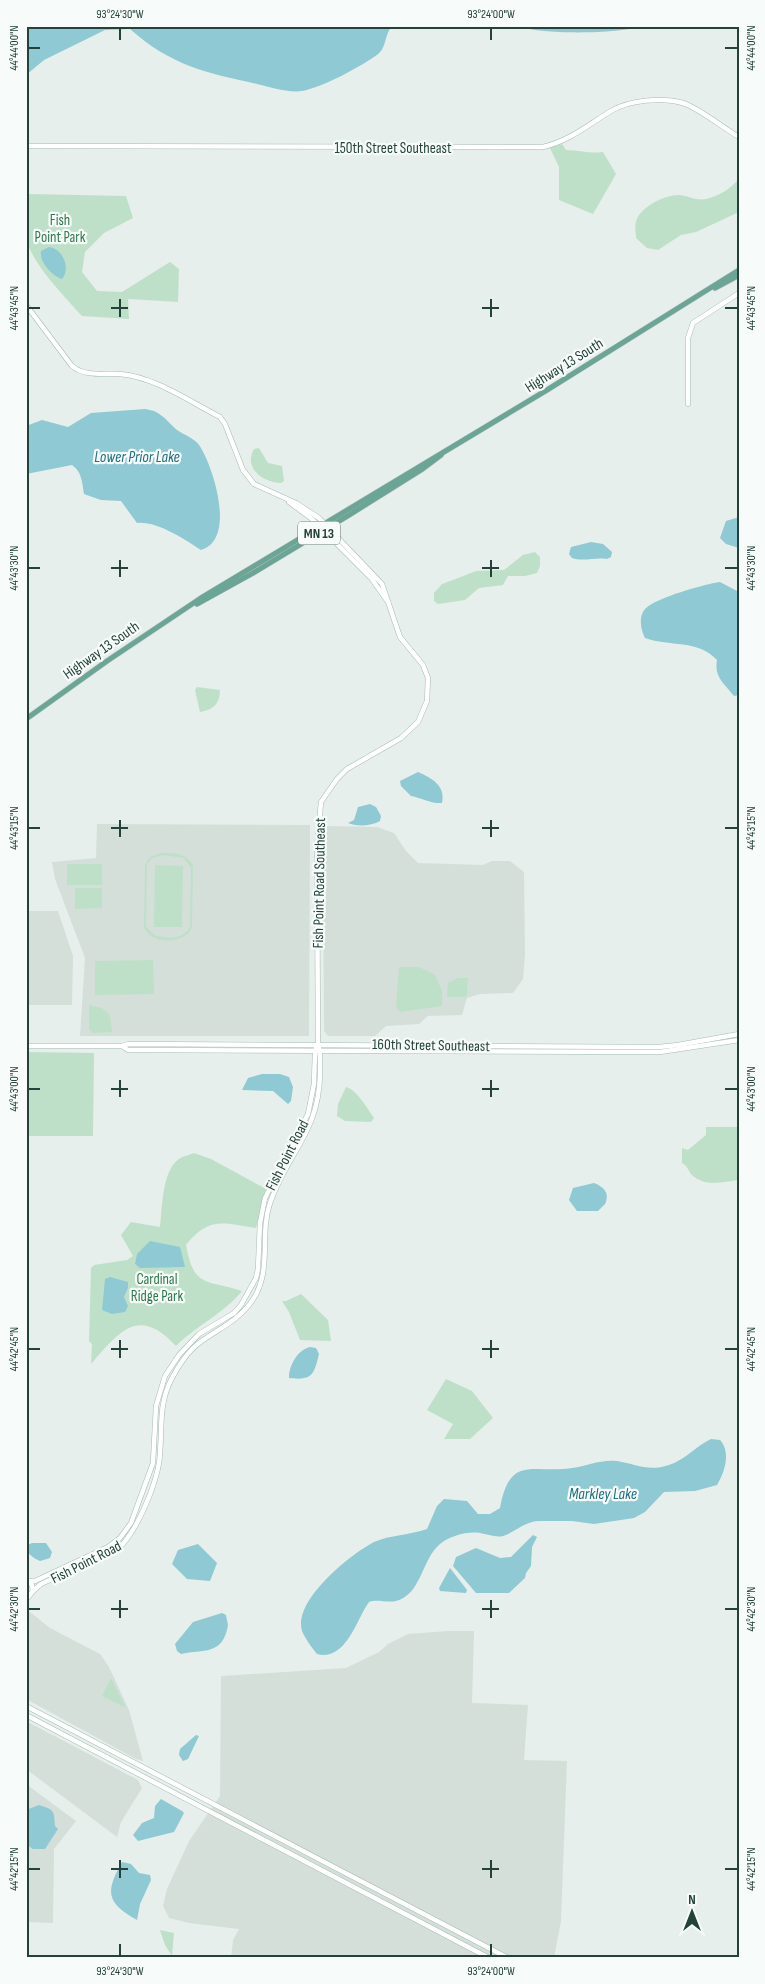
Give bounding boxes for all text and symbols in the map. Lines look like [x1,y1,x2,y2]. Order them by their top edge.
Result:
text: 93°24'30"W [96,7,144,22]
text: 93°24'00"W [467,7,515,22]
text: 44°44'00"N [7,25,22,71]
text: 44°44'00"N [744,25,759,71]
street label: 150th Street Southeast [334,139,452,158]
park label: Fish Point Park [35,211,86,247]
text: 44°43'45"N [7,286,22,330]
text: 44°43'45"N [744,286,759,330]
street label: Highway 13 South [522,334,607,397]
water label: Lower Prior Lake [94,448,180,467]
road number: MN 13 [298,522,340,544]
text: 44°43'30"N [7,546,22,590]
text: 44°43'30"N [744,546,759,590]
street label: Highway 13 South [60,617,143,684]
text: 44°43'15"N [7,806,22,850]
text: 44°43'15"N [744,806,759,850]
street label: Fish Point Road Southeast [309,817,330,949]
street label: 160th Street Southeast [372,1035,490,1056]
text: 44°43'00"N [7,1066,22,1112]
text: 44°43'00"N [744,1066,759,1112]
street label: Fish Point Road [262,1117,313,1194]
park label: Cardinal Ridge Park [131,1270,183,1306]
text: 44°42'45"N [7,1327,22,1371]
text: 44°42'45"N [744,1327,759,1371]
water label: Markley Lake [569,1485,637,1504]
street label: Fish Point Road [48,1537,125,1588]
text: 44°42'30"N [7,1587,22,1631]
text: 44°42'30"N [744,1587,759,1631]
text: 44°42'15"N [7,1847,22,1891]
text: 44°42'15"N [744,1847,759,1891]
north arrow [668,1886,718,1936]
text: N [688,1891,696,1908]
text: 93°24'30"W [96,1964,144,1979]
text: 93°24'00"W [467,1964,515,1979]

